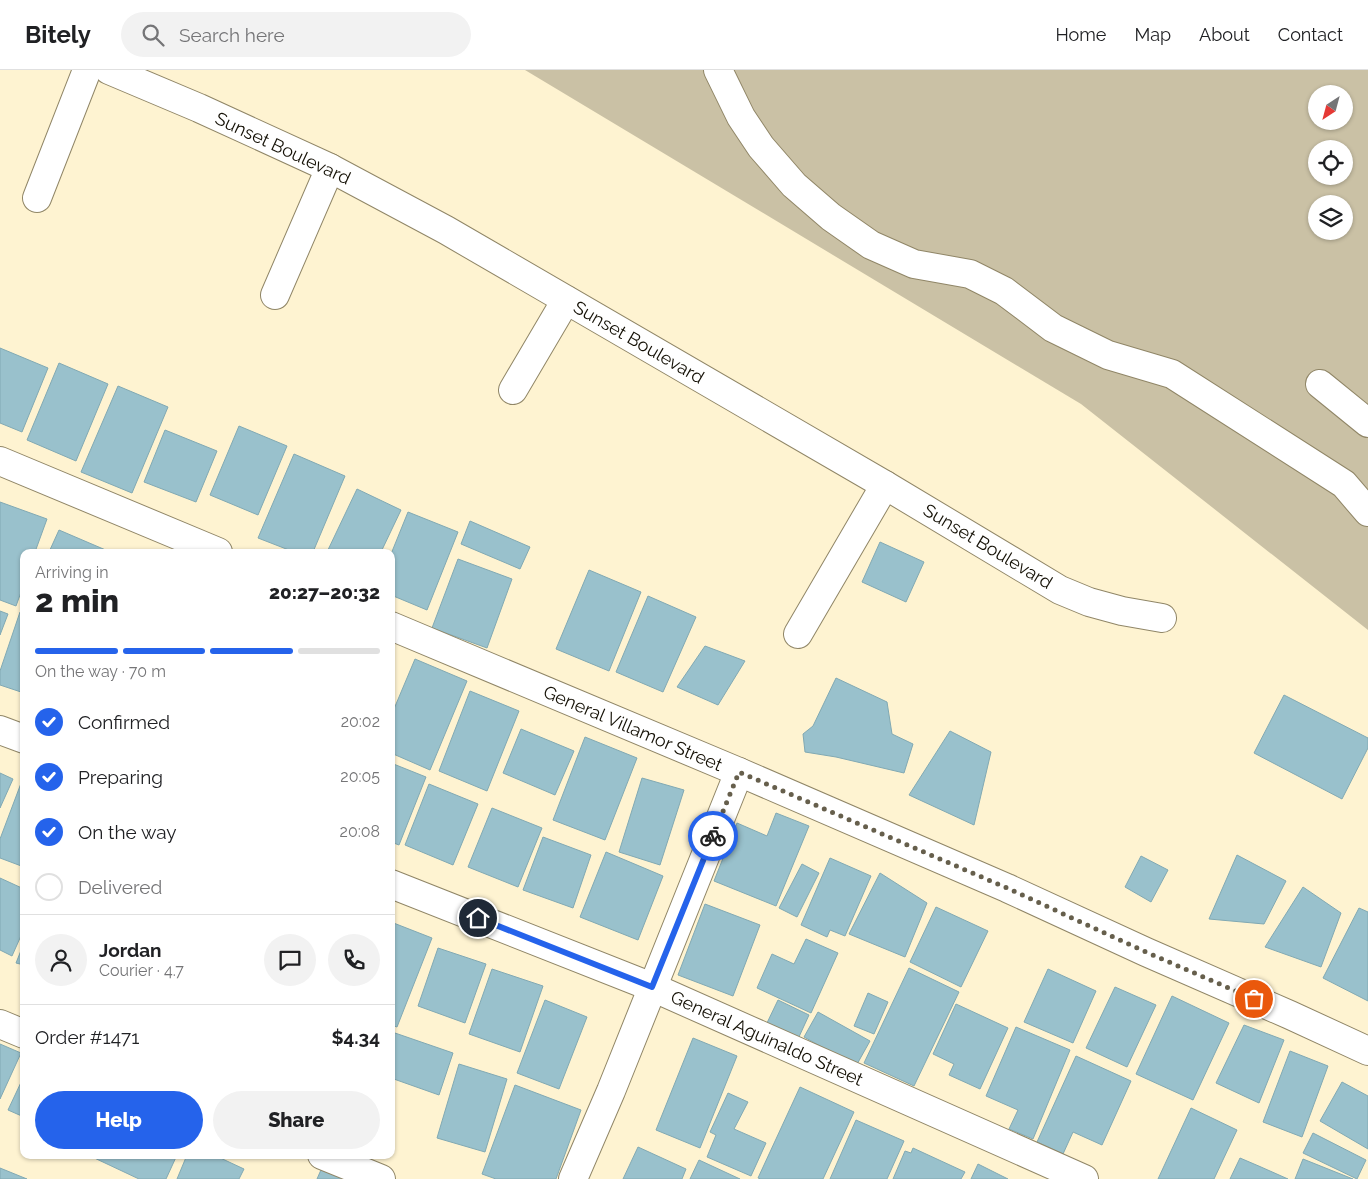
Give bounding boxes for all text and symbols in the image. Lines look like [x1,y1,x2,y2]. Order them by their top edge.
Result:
search box [121,12,471,57]
text: Bitely [25,20,91,49]
icon: search [139,21,167,49]
text: Search here [179,24,285,46]
text: Home [1055,24,1106,45]
text: Map [1134,24,1171,45]
text: About [1199,24,1250,45]
text: Contact [1278,24,1343,45]
north arrow [1308,85,1352,130]
map controls [1308,85,1353,240]
street label: Sunset Boulevard [212,107,354,189]
button: locate [1308,140,1353,185]
button: layers [1308,195,1353,240]
street label: Sunset Boulevard [570,296,708,388]
street label: Sunset Boulevard [920,499,1056,593]
text: Arriving in [35,563,109,582]
text: 20:27–20:32 [269,581,380,603]
text: 2 min [35,582,119,619]
text: On the way · 70 m [35,662,166,681]
street label: General Villamor Street [540,681,726,775]
icon: check [35,708,63,736]
text: Confirmed [78,711,170,733]
text: 20:02 [341,712,380,731]
icon: check [35,763,63,791]
text: Preparing [78,766,163,788]
text: 20:05 [340,767,380,786]
courier [688,811,738,861]
icon: check [35,818,63,846]
text: On the way [78,821,177,843]
text: 20:08 [340,822,380,841]
icon: bike [699,822,727,850]
text: Delivered [78,876,162,898]
pin [457,897,499,939]
icon: home [464,904,492,932]
button: person [35,934,87,986]
button: chat [264,934,316,986]
button: phone [328,934,380,986]
text: Jordan [99,939,162,961]
text: Courier · 4.7 [99,961,184,980]
pin [1233,978,1275,1020]
icon: bag [1240,985,1268,1013]
street label: General Aguinaldo Street [668,986,866,1090]
text: Order #1471 [35,1026,139,1048]
text: $4.34 [331,1026,380,1048]
button: Help [35,1091,203,1149]
button: Share [213,1091,380,1149]

